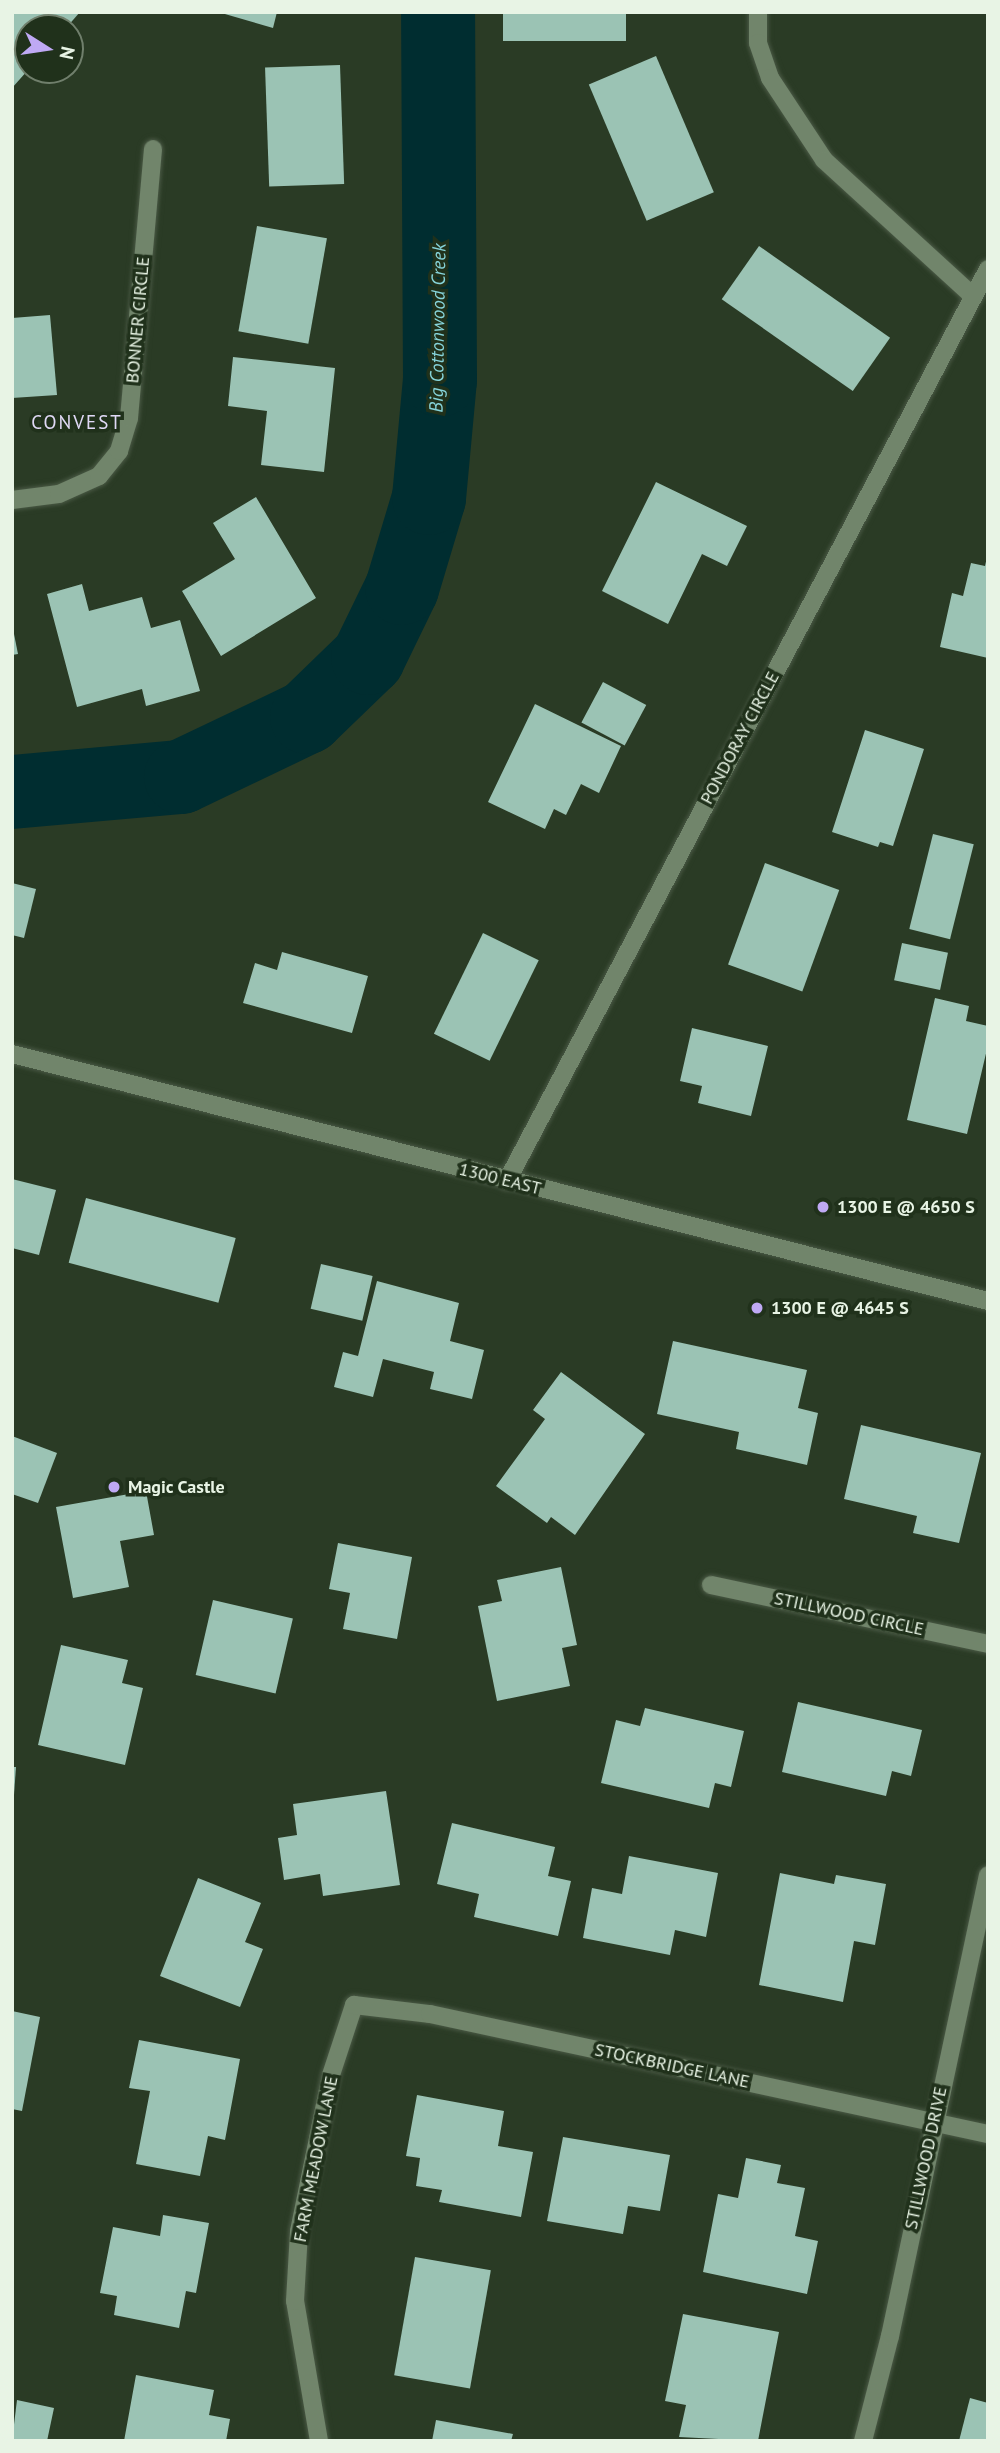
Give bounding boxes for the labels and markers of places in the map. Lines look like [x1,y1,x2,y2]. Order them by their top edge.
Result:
place label: 1300 E @ 4650 S [837,1196,975,1218]
marker: 1300 E @ 4650 S [815,1199,831,1215]
place label: 1300 E @ 4645 S [771,1297,909,1319]
marker: 1300 E @ 4645 S [749,1300,765,1316]
place label: Magic Castle [128,1476,225,1498]
marker: Magic Castle [106,1479,122,1495]

